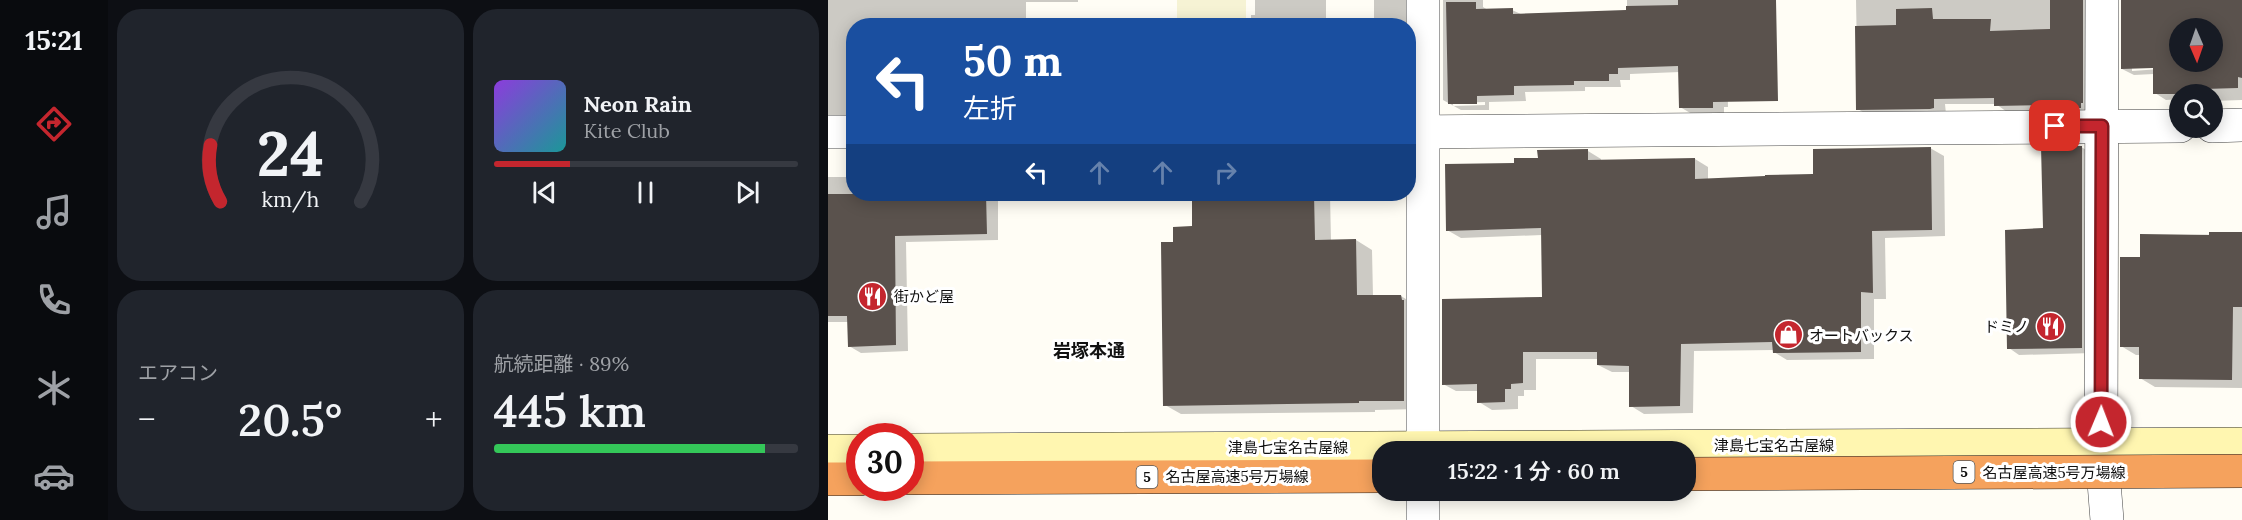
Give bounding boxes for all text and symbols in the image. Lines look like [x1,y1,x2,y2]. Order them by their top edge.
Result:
north arrow [2169,18,2223,72]
map controls [2169,18,2223,138]
text: 15:21 [25,23,83,57]
text: 50 m [963,34,1062,88]
icon: left [864,42,942,120]
button: search [2169,84,2223,138]
text: Neon Rain [584,90,692,118]
text: 左折 [963,91,1017,125]
pin [2029,100,2080,151]
icon: directions [33,103,75,145]
icon: arrive [2038,109,2071,142]
text: 24 [257,113,324,193]
text: Kite Club [584,118,670,143]
icon: left [1020,156,1053,189]
icon: ahead [1083,156,1116,189]
icon: ahead [1146,156,1179,189]
icon: right [1209,156,1242,189]
icon: previous [528,176,561,209]
icon: pause [629,176,662,209]
icon: next [731,176,764,209]
text: km/h [261,185,319,213]
icon: music [33,191,75,233]
icon: phone [33,279,75,321]
restaurant icon: 街かど屋 [857,280,889,312]
place label: 街かど屋 [894,287,954,306]
restaurant icon: ドミノ [2034,310,2066,342]
place label: ドミノ [1984,317,2029,336]
shop icon: オートバックス [1772,319,1804,351]
place label: オートバックス [1809,326,1914,345]
district label: 岩塚本通 [1053,339,1125,362]
text: 航続距離 · 89% [494,351,629,376]
text: エアコン [138,360,218,385]
icon: climate [33,367,75,409]
text: 445 km [494,382,646,439]
position arrow [2069,390,2133,454]
text: 20.5° [238,391,342,448]
text: − [138,398,156,440]
text: + [425,398,443,440]
speed limit sign: 30 [846,423,924,501]
street label: 津島七宝名古屋線 [1714,436,1834,455]
street label: 津島七宝名古屋線 [1228,438,1348,457]
icon: car [33,455,75,497]
text: 15:22 · 1 分 · 60 m [1448,457,1620,485]
road number: 5 [1954,461,1974,483]
street label: 名古屋高速5号万場線 [1982,463,2126,482]
road number: 5 [1136,466,1158,488]
street label: 名古屋高速5号万場線 [1165,467,1309,486]

